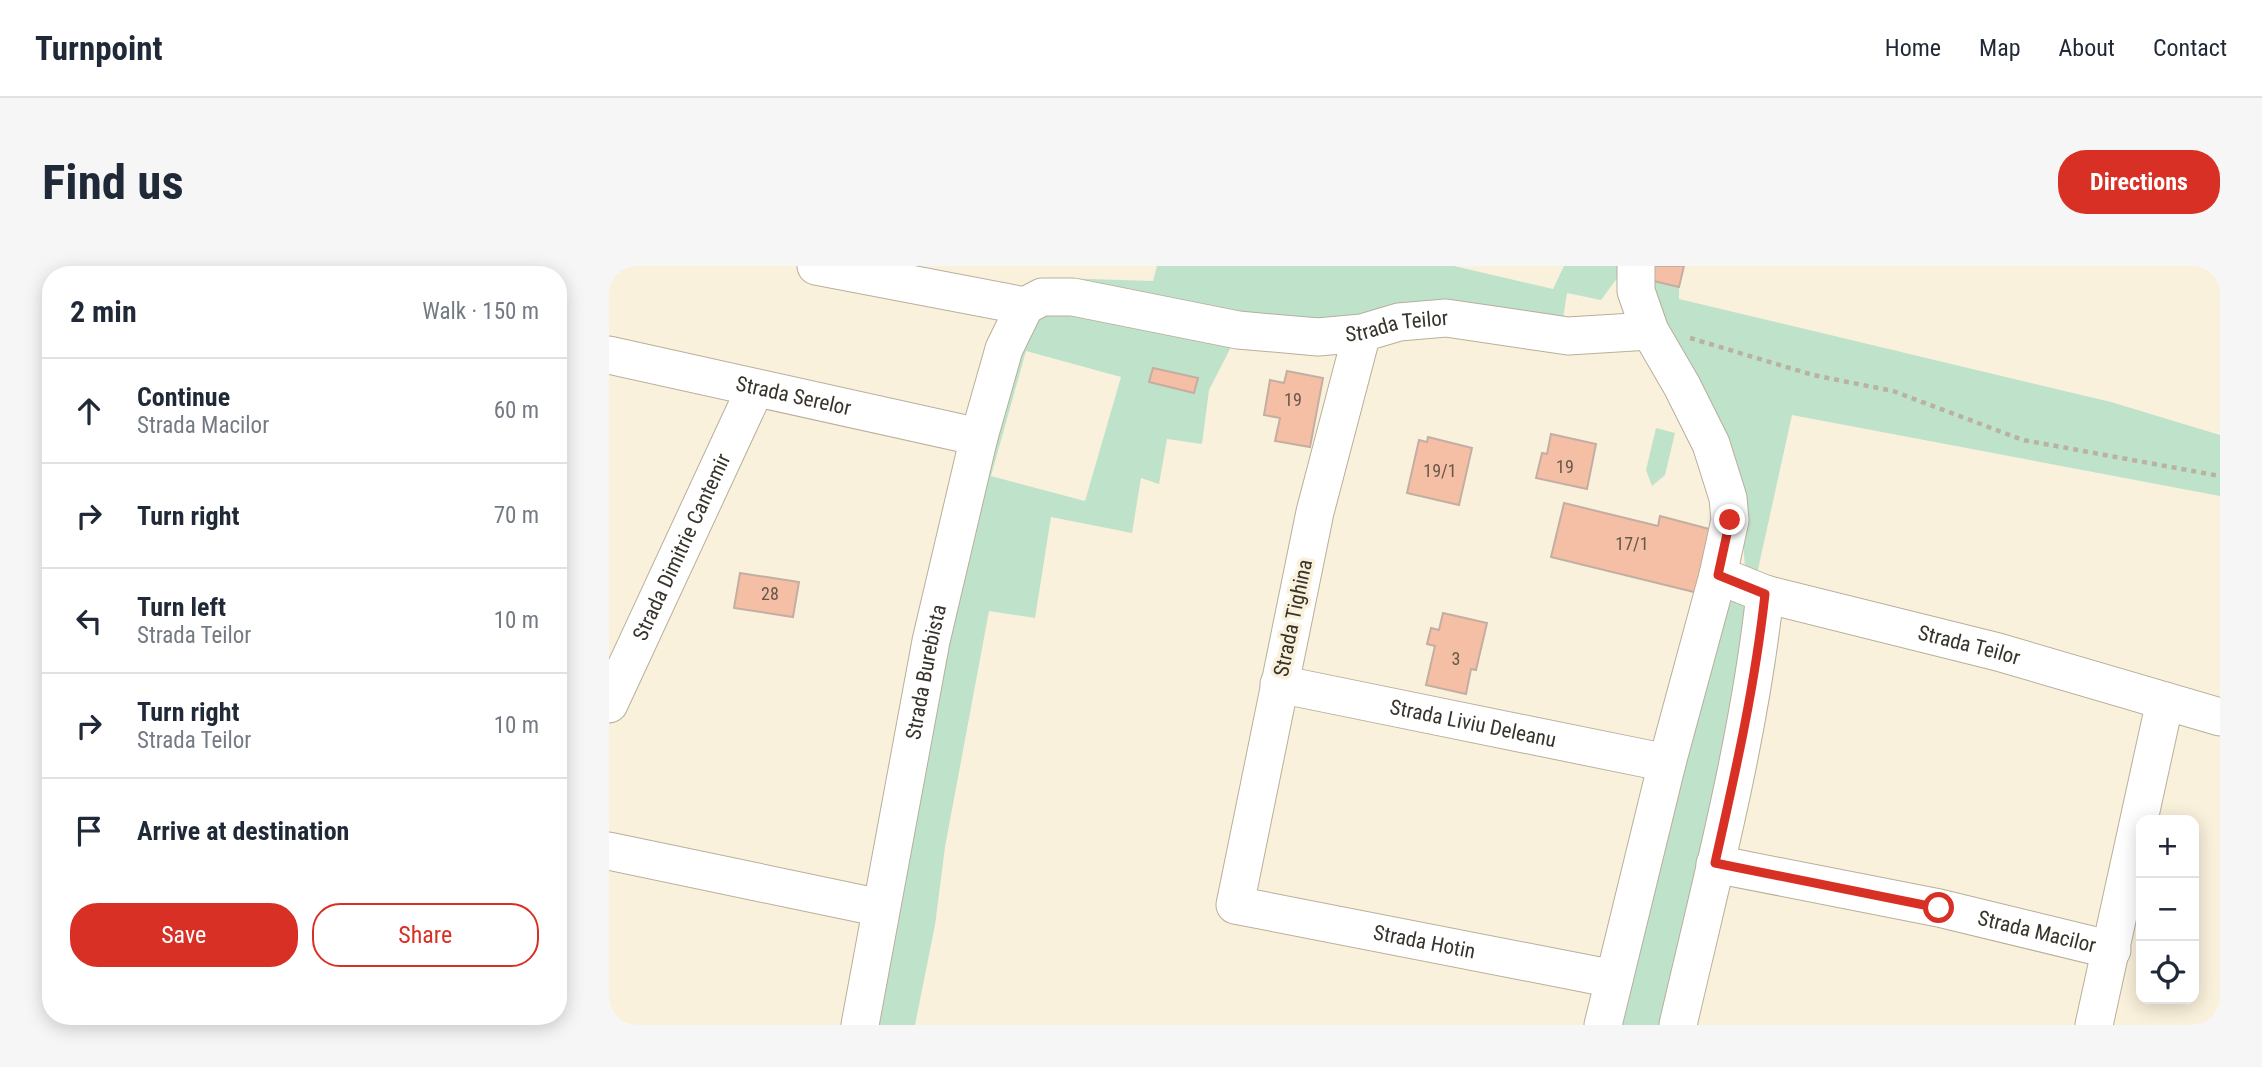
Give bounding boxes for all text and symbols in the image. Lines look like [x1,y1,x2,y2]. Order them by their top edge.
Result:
text: Turnpoint [35,29,163,68]
text: Home [1885,34,1941,62]
text: Map [1979,34,2021,62]
text: About [2059,34,2115,62]
text: Contact [2153,34,2227,62]
button: Directions [2058,150,2220,214]
text: Find us [42,154,184,211]
text: 2 min [70,294,137,329]
text: Walk · 150 m [422,298,539,325]
street label: Strada Teilor [1344,306,1449,346]
street label: Strada Serelor [734,372,853,420]
text: Continue [137,382,230,412]
house number: 19 [1284,389,1302,410]
icon: ahead [70,392,108,430]
text: 60 m [494,397,539,424]
text: Strada Macilor [137,412,269,439]
street label: Strada Dimitrie Cantemir [628,450,735,644]
house number: 19 [1556,456,1574,477]
house number: 19/1 [1423,460,1457,481]
icon: right [70,497,108,535]
text: Turn right [137,501,239,531]
text: 70 m [494,502,539,529]
route end [1714,504,1745,535]
house number: 17/1 [1615,533,1649,554]
street label: Strada Tighina [1269,557,1317,679]
house number: 28 [761,583,779,604]
text: Turn left [137,592,226,622]
icon: left [70,602,108,640]
street label: Strada Burebista [901,602,951,742]
text: 10 m [494,607,539,634]
street label: Strada Teilor [1915,621,2023,670]
text: Strada Teilor [137,622,251,649]
house number: 3 [1452,648,1460,669]
street label: Strada Liviu Deleanu [1388,695,1558,752]
text: Turn right [137,697,239,727]
icon: right [70,707,108,745]
text: 10 m [494,712,539,739]
text: Strada Teilor [137,727,251,754]
icon: arrive [70,812,108,850]
map controls [2136,815,2199,1004]
button: + [2136,815,2199,878]
text: Arrive at destination [137,816,349,846]
button: − [2136,878,2199,941]
route start [1923,892,1954,923]
button: Save [70,903,298,967]
button: Share [312,903,539,967]
street label: Strada Macilor [1975,906,2098,958]
street label: Strada Hotin [1371,920,1477,964]
button: locate [2136,941,2199,1004]

